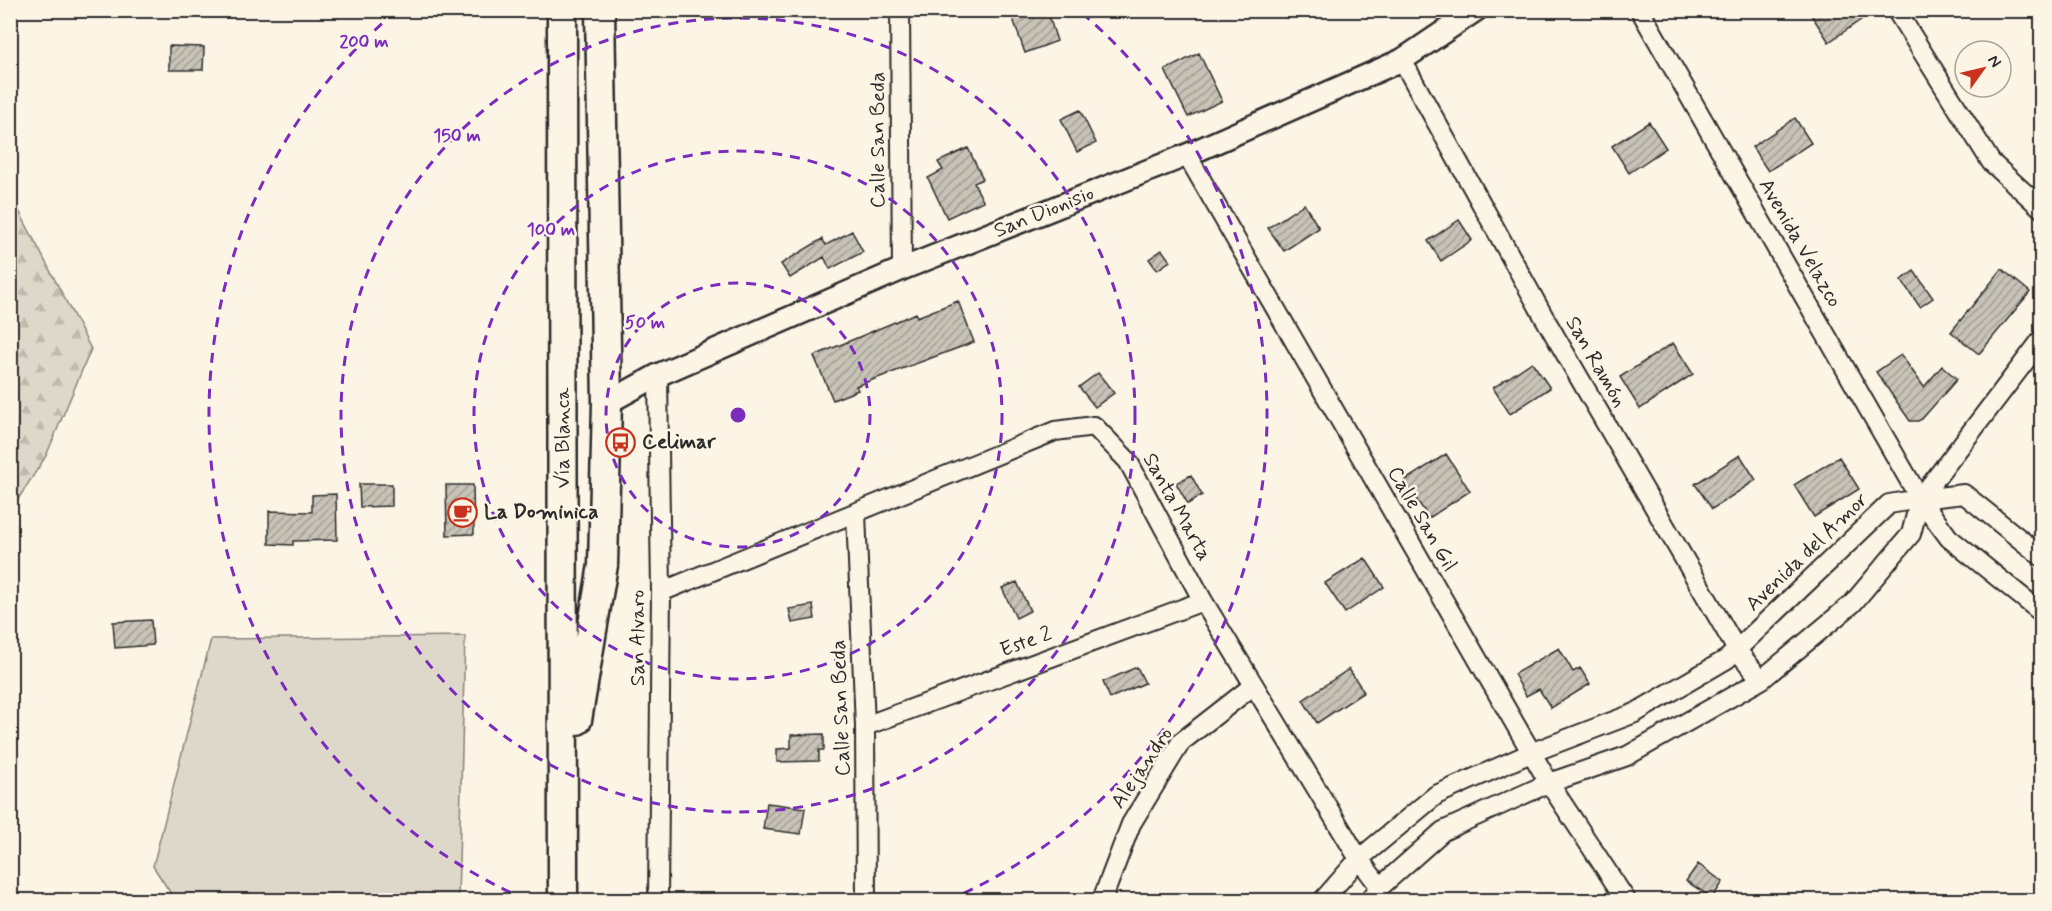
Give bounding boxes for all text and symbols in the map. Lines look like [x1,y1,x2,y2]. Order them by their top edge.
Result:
text: 200 m [339,30,389,54]
north arrow [1953,39,2013,99]
text: N [1983,51,2006,72]
street label: Calle San Beda [864,72,892,208]
text: 150 m [433,124,481,148]
street label: Avenida Velazco [1752,173,1848,313]
street label: San Dionisio [990,179,1098,245]
text: 100 m [527,218,575,242]
text: 50 m [625,311,665,335]
street label: San Ramón [1559,311,1633,413]
street label: Vía Blanca [549,387,577,489]
centre of rings [728,405,748,425]
bus stop icon: Celimar [605,426,637,458]
place label: Celimar [642,428,717,456]
street label: Santa Marta [1136,448,1218,566]
street label: Calle San Gil [1381,461,1463,577]
street label: Avenida del Amor [1740,486,1874,618]
cafe icon: La Dominica [447,496,479,528]
place label: La Dominica [484,498,598,526]
street label: San Alvaro [624,590,652,686]
street label: Este 2 [996,620,1056,664]
street label: Calle San Beda [825,639,857,777]
street label: Alejandro [1105,722,1179,814]

